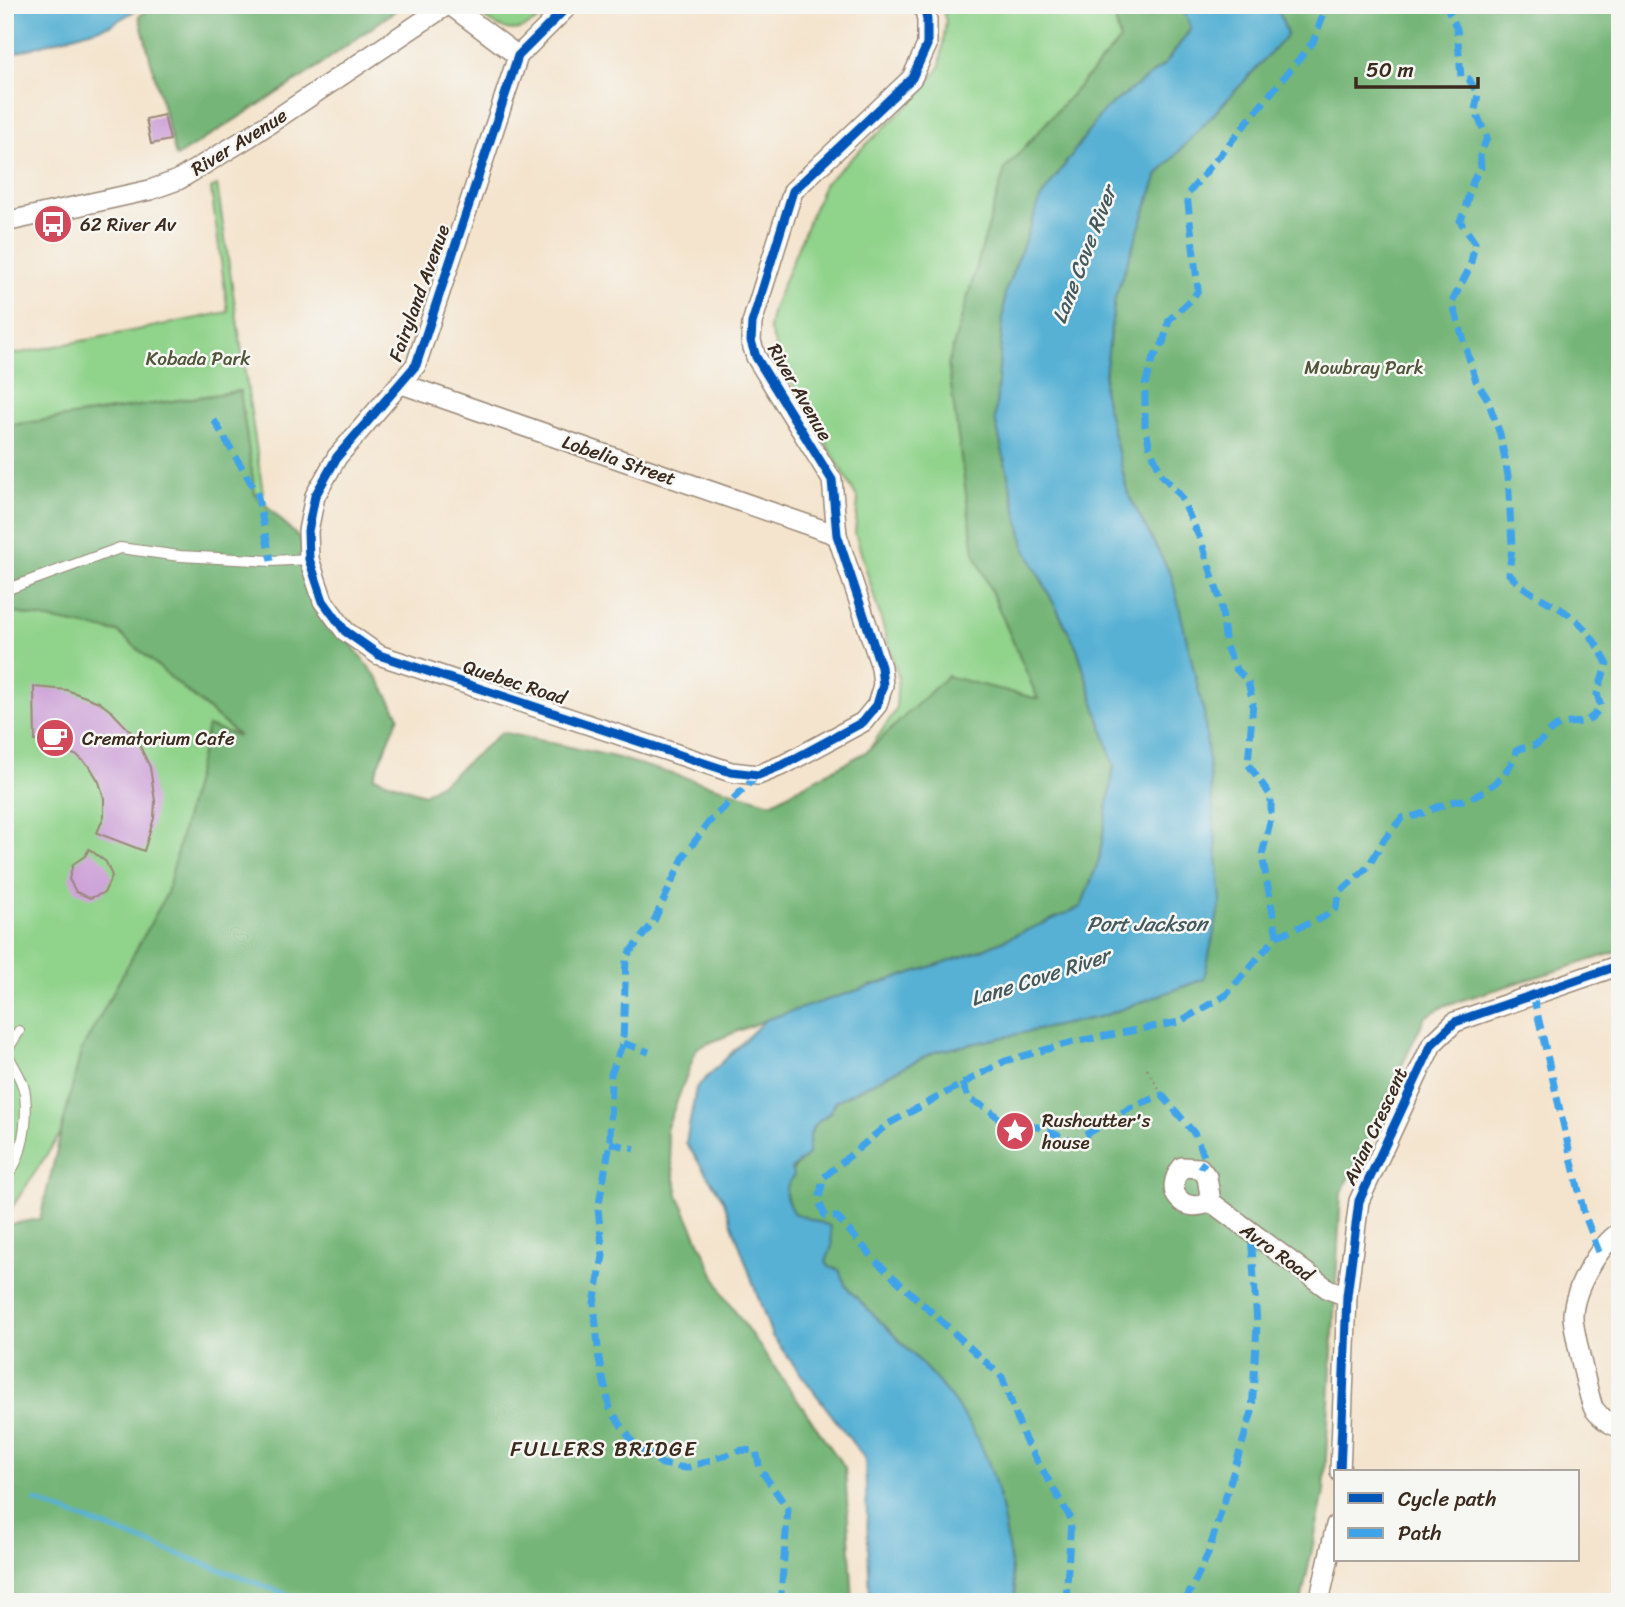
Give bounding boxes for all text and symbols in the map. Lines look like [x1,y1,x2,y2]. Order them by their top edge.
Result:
scale bar [1356,46,1478,90]
text: 50 m [1366,51,1414,89]
street label: River Avenue [184,99,294,185]
water label: Lane Cove River [1040,177,1129,329]
bus stop icon: 62 River Av [32,203,74,245]
place label: 62 River Av [80,208,177,241]
street label: Fairyland Avenue [379,220,459,366]
street label: River Avenue [759,337,842,448]
park label: Kobada Park [146,342,251,375]
park label: Mowbray Park [1304,351,1424,384]
street label: Lobelia Street [558,425,680,495]
street label: Quebec Road [459,650,573,715]
cafe icon: Crematorium Cafe [34,717,76,759]
place label: Crematorium Cafe [82,722,235,755]
water label: Port Jackson [1087,905,1210,943]
water label: Lane Cove River [966,935,1119,1017]
street label: Avian Crescent [1333,1062,1417,1191]
place label: Rushcutter's house [1041,1104,1151,1159]
place icon: Rushcutter's house [994,1110,1036,1152]
street label: Avro Road [1232,1213,1322,1291]
district label: FULLERS BRIDGE [510,1430,698,1468]
legend [1334,1470,1580,1562]
text: Cycle path [1398,1480,1497,1518]
text: Path [1398,1514,1441,1552]

